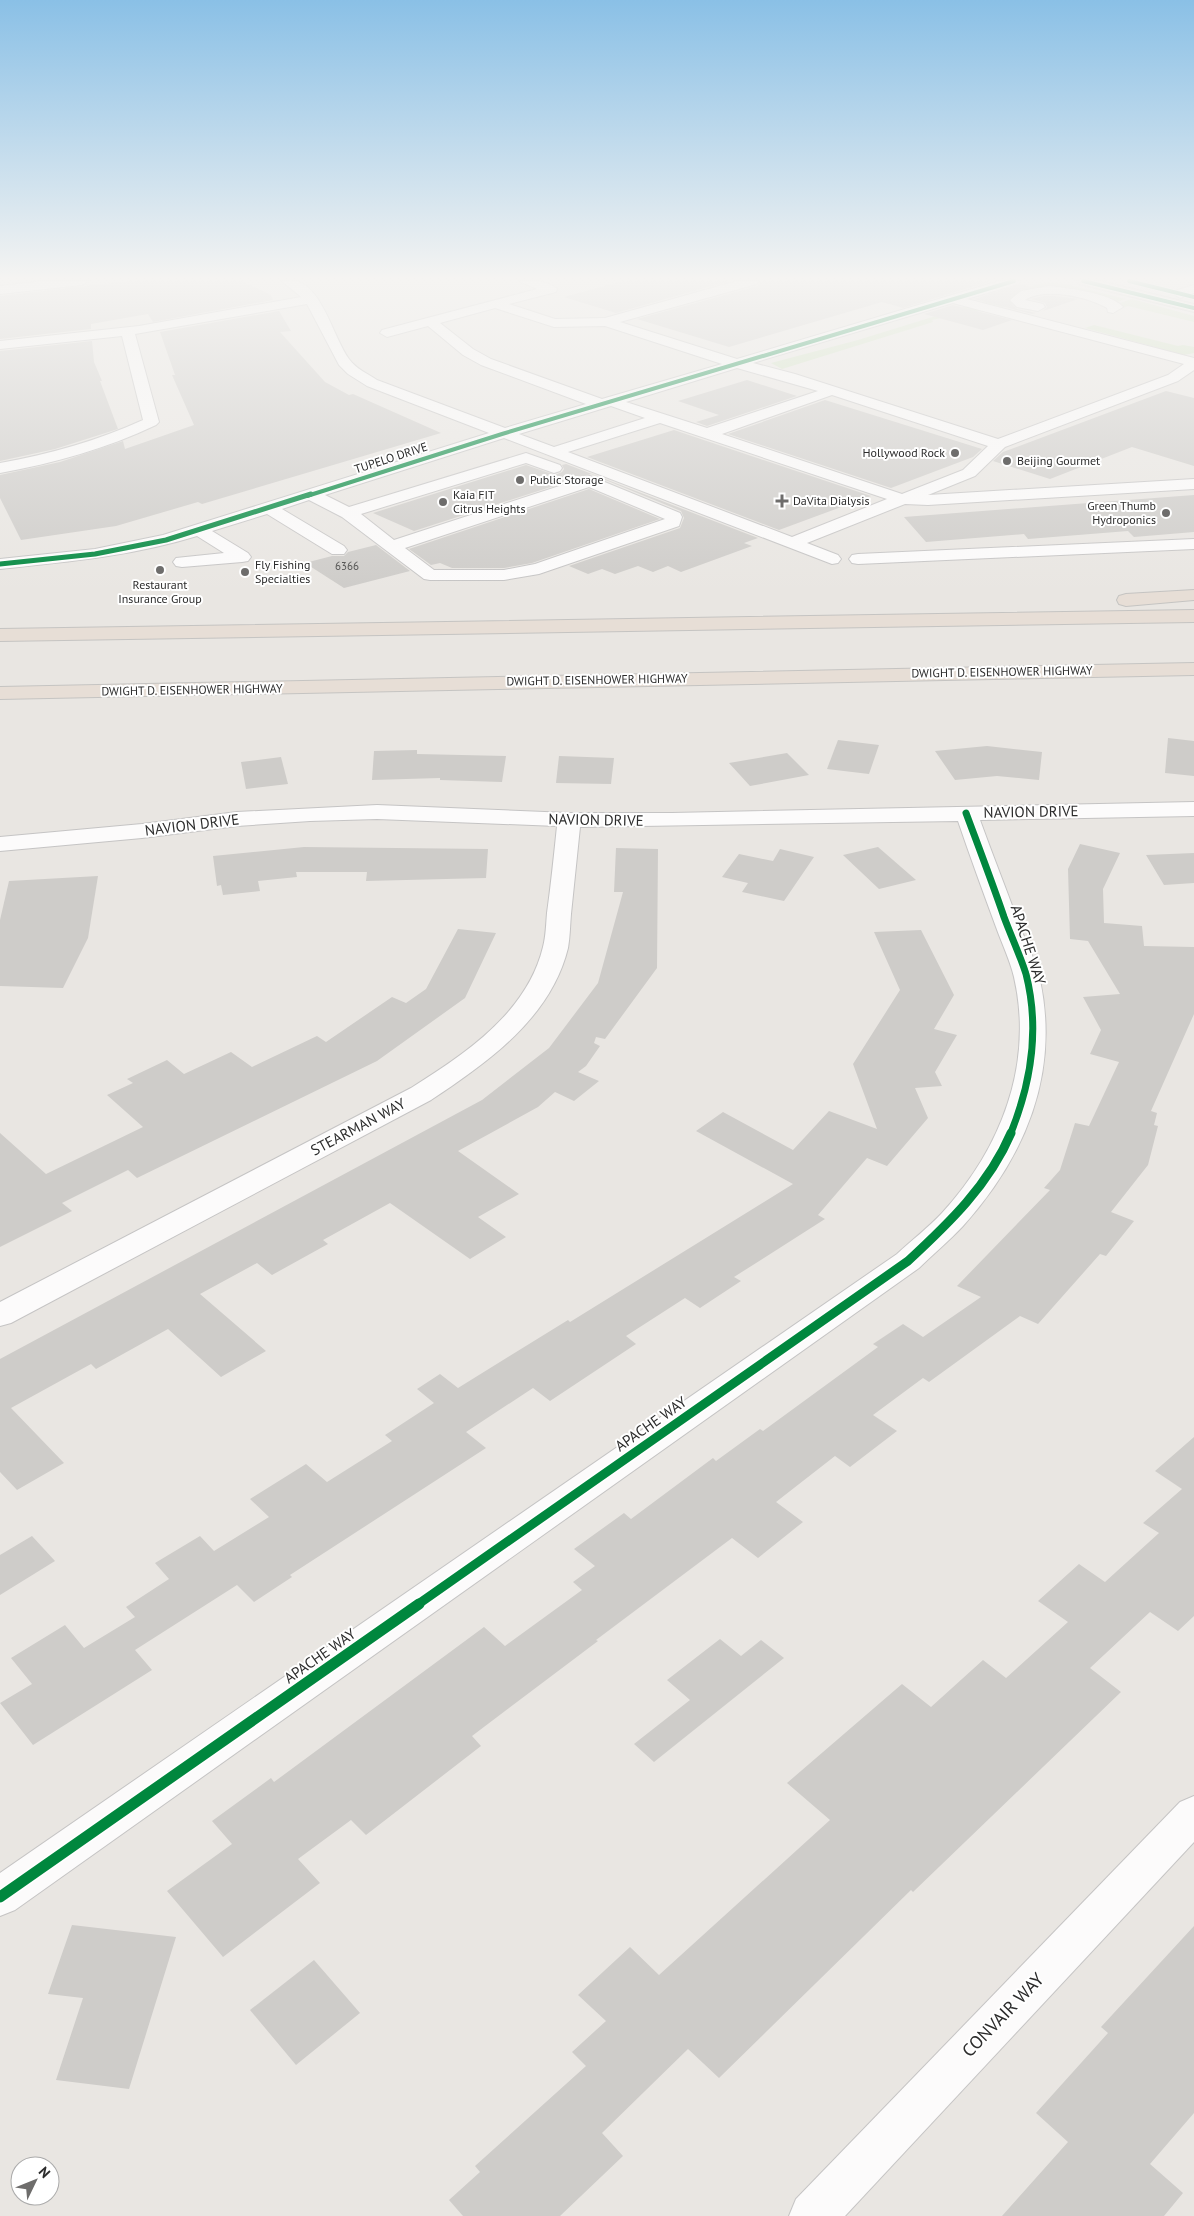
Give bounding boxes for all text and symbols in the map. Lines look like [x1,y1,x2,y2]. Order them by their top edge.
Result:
street label: TUPELO DRIVE [352,439,429,476]
place label: Hollywood Rock [862,445,945,460]
marker: Hollywood Rock [949,447,961,459]
place label: Beijing Gourmet [1017,453,1100,468]
marker: Beijing Gourmet [1001,455,1013,467]
place label: Public Storage [530,472,604,487]
marker: Public Storage [514,474,526,486]
place label: Kaia FIT Citrus Heights [453,487,525,516]
place label: DaVita Dialysis [793,493,870,508]
marker: DaVita Dialysis [775,494,789,508]
marker: Kaia FIT Citrus Heights [437,496,449,508]
place label: Green Thumb Hydroponics [1087,498,1156,527]
marker: Green Thumb Hydroponics [1160,507,1172,519]
place label: Fly Fishing Specialties [255,557,310,586]
house number: 6366 [335,559,359,573]
marker: Restaurant Insurance Group [154,564,166,576]
marker: Fly Fishing Specialties [239,566,251,578]
place label: Restaurant Insurance Group [118,577,202,606]
street label: DWIGHT D. EISENHOWER HIGHWAY [911,662,1093,681]
street label: DWIGHT D. EISENHOWER HIGHWAY [506,670,688,689]
street label: DWIGHT D. EISENHOWER HIGHWAY [101,680,283,699]
street label: NAVION DRIVE [983,801,1079,822]
street label: NAVION DRIVE [144,809,240,840]
street label: NAVION DRIVE [548,809,644,830]
street label: APACHE WAY [1007,902,1051,988]
street label: STEARMAN WAY [307,1093,409,1160]
street label: APACHE WAY [611,1392,691,1455]
street label: APACHE WAY [280,1624,360,1687]
street label: CONVAIR WAY [957,1968,1049,2062]
north arrow [10,2156,60,2206]
text: N [35,2163,54,2182]

